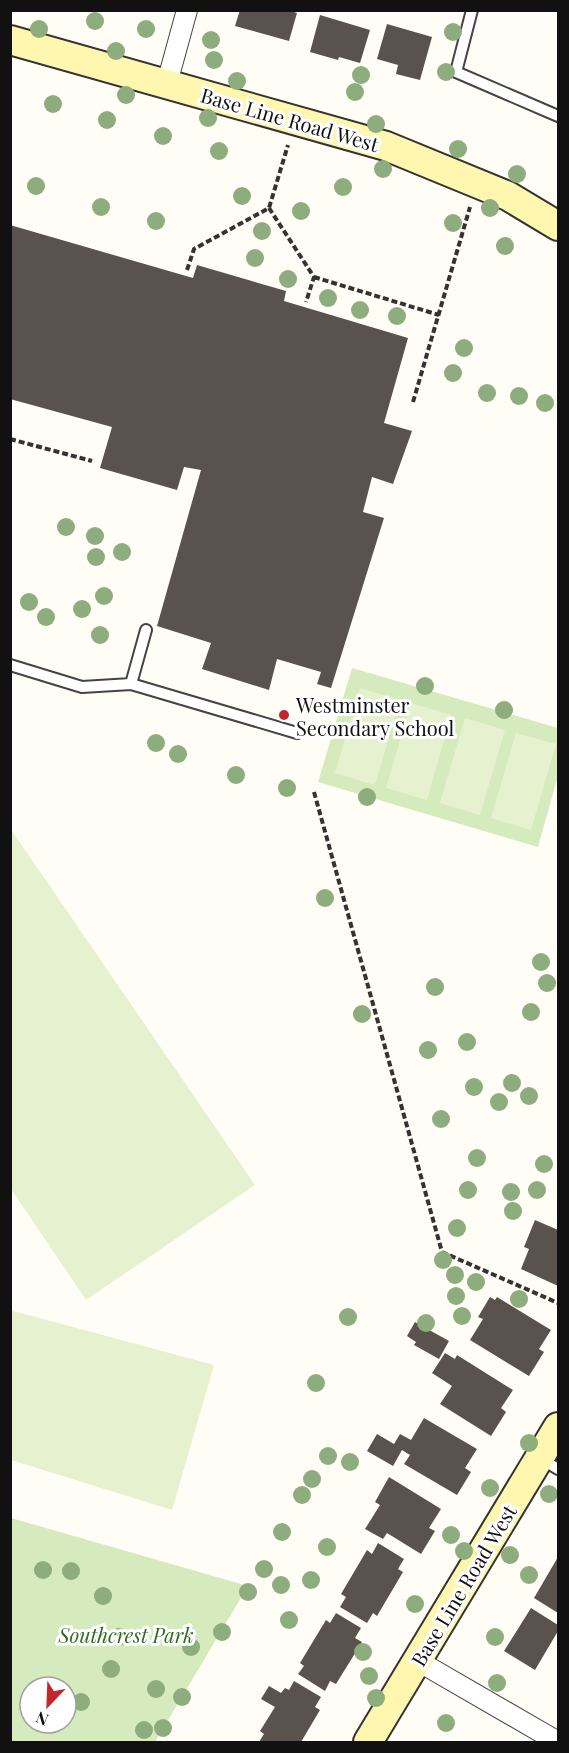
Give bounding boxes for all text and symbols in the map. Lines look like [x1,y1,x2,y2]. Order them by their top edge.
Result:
street label: Base Line Road West [198,81,383,158]
place label: Westminster Secondary School [295,691,455,741]
marker: Westminster Secondary School [277,708,291,722]
street label: Base Line Road West [404,1498,522,1671]
park label: Southcrest Park [57,1621,194,1648]
north arrow [18,1675,78,1735]
text: N [32,1707,51,1731]

